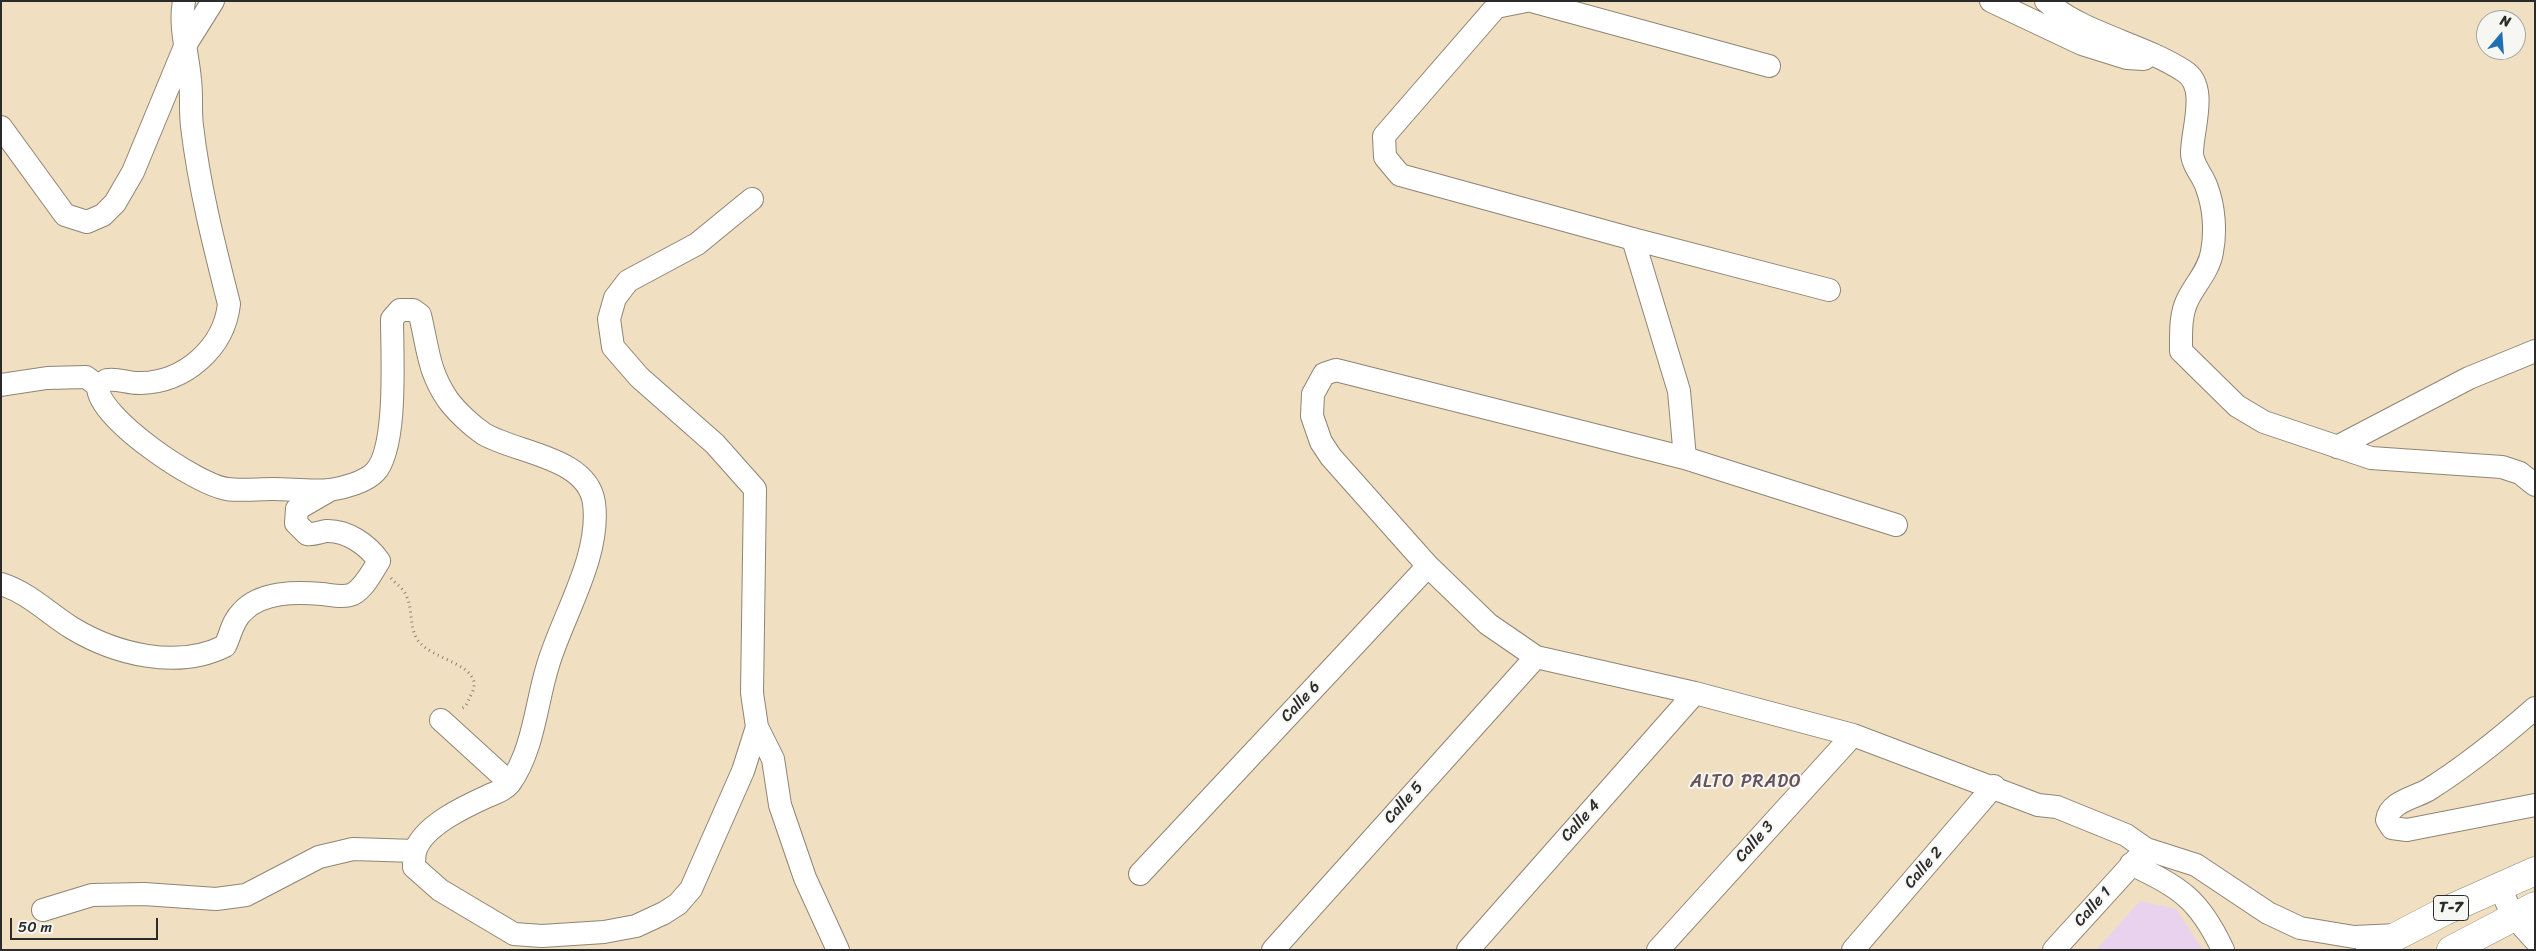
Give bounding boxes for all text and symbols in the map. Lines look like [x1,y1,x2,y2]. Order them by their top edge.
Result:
text: N [2497,8,2514,35]
north arrow [2476,10,2526,60]
street label: Calle 6 [1277,678,1325,726]
district label: ALTO PRADO [1689,771,1803,793]
street label: Calle 5 [1380,778,1428,828]
street label: Calle 4 [1557,796,1605,846]
street label: Calle 3 [1732,818,1778,866]
street label: Calle 2 [1901,843,1947,893]
street label: Calle 1 [2070,883,2116,931]
road number: T-7 [2434,896,2468,920]
scale bar [12,908,160,940]
text: 50 m [18,914,52,940]

